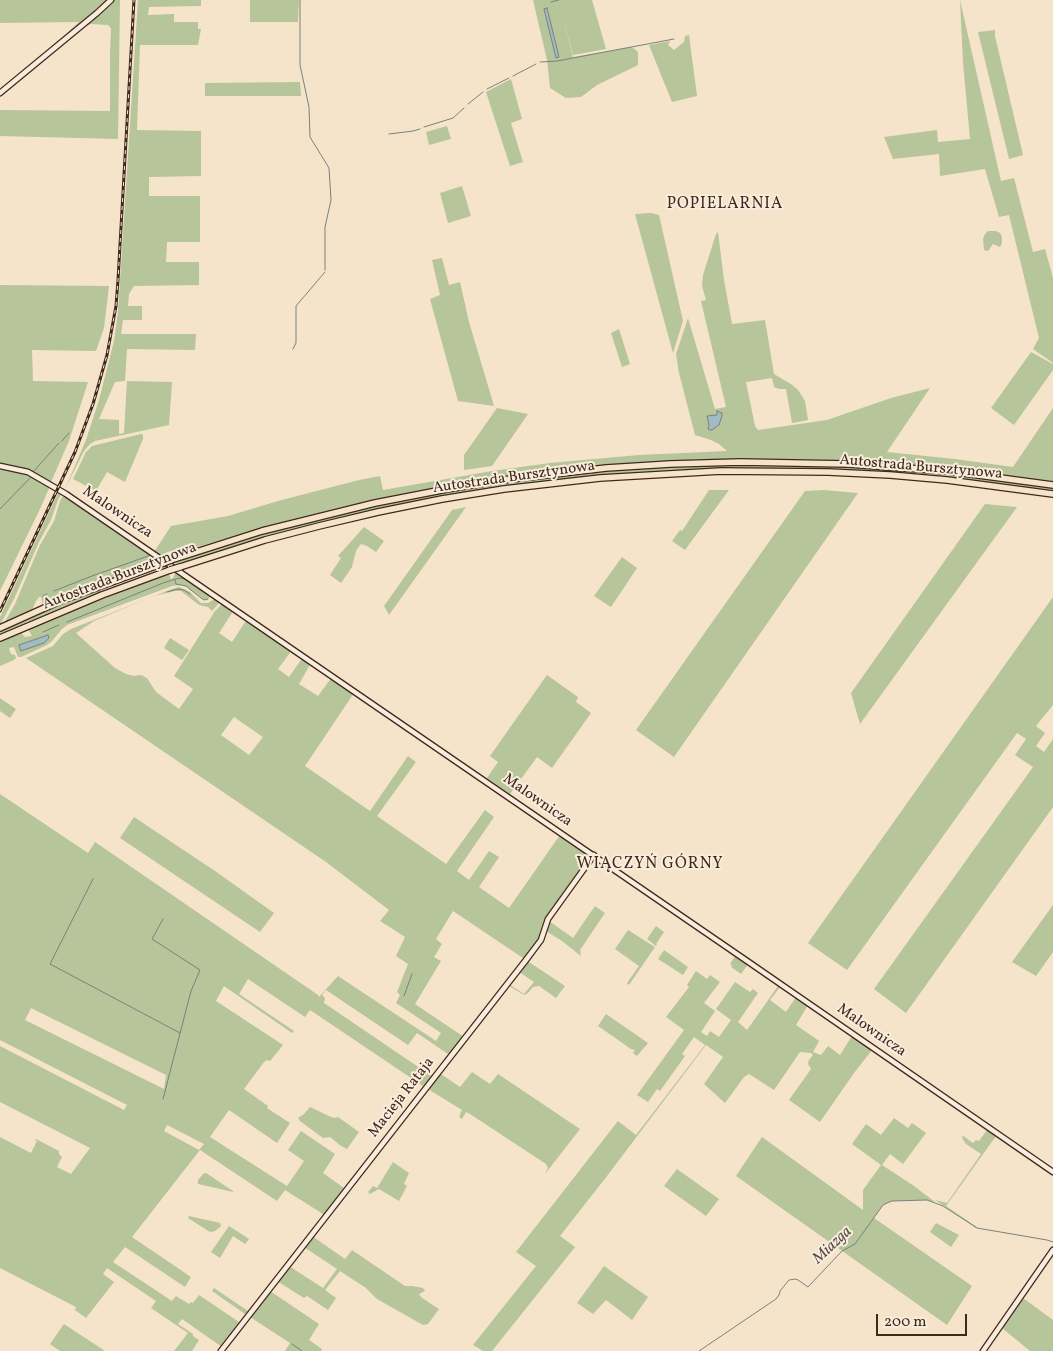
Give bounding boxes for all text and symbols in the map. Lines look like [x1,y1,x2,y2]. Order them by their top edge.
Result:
district label: POPIELARNIA [665,195,785,215]
street label: Autostrada Bursztynowa [839,452,1003,484]
street label: Autostrada Bursztynowa [432,458,596,498]
street label: Malownicza [79,483,155,543]
street label: Autostrada Bursztynowa [40,539,200,615]
street label: Malownicza [499,771,575,831]
district label: WIĄCZYŃ GÓRNY [575,855,725,875]
street label: Malownicza [833,1001,909,1061]
street label: Macieja Rataja [365,1054,439,1142]
water label: Miazga [809,1223,857,1269]
scale bar [878,1304,969,1336]
text: 200 m [884,1312,927,1333]

